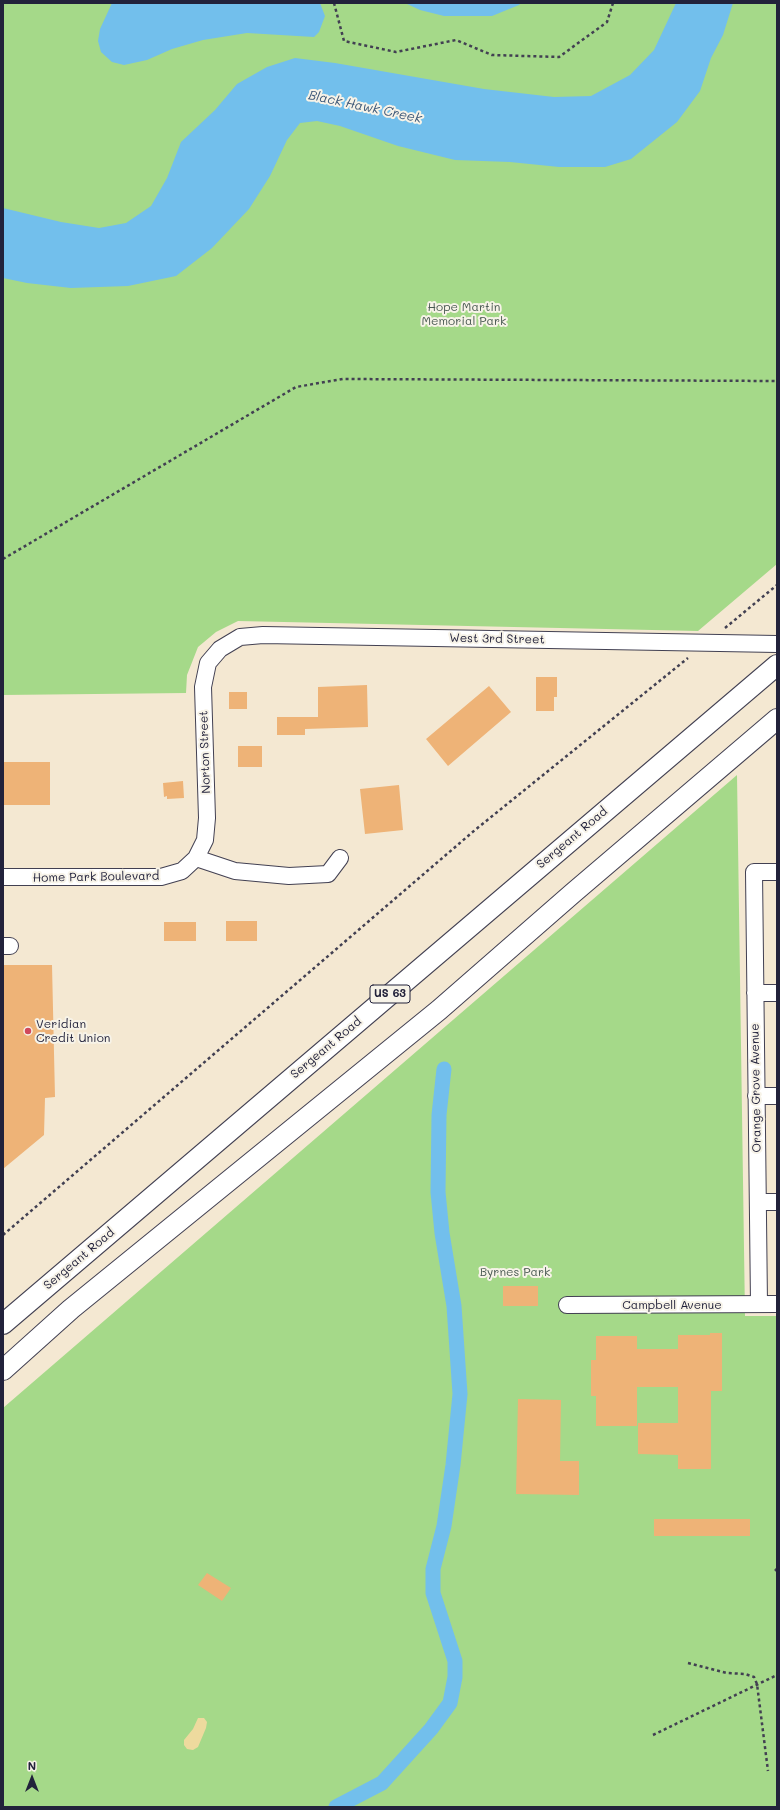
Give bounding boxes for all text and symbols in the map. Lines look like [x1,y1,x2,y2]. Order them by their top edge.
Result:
water label: Black Hawk Creek [307,87,423,127]
park label: Hope Martin Memorial Park [422,300,506,328]
street label: West 3rd Street [449,631,545,647]
street label: Norton Street [196,710,214,794]
street label: Sergeant Road [534,804,610,872]
street label: Home Park Boulevard [33,869,159,885]
road number: US 63 [370,985,410,1003]
street label: Sergeant Road [288,1014,364,1082]
place label: Veridian Credit Union [36,1017,111,1045]
street label: Orange Grove Avenue [748,1023,764,1153]
marker: Veridian Credit Union [23,1026,33,1036]
street label: Sergeant Road [41,1225,117,1293]
park label: Byrnes Park [480,1265,550,1279]
street label: Campbell Avenue [622,1298,722,1312]
north arrow [12,1758,52,1798]
text: N [28,1758,36,1773]

